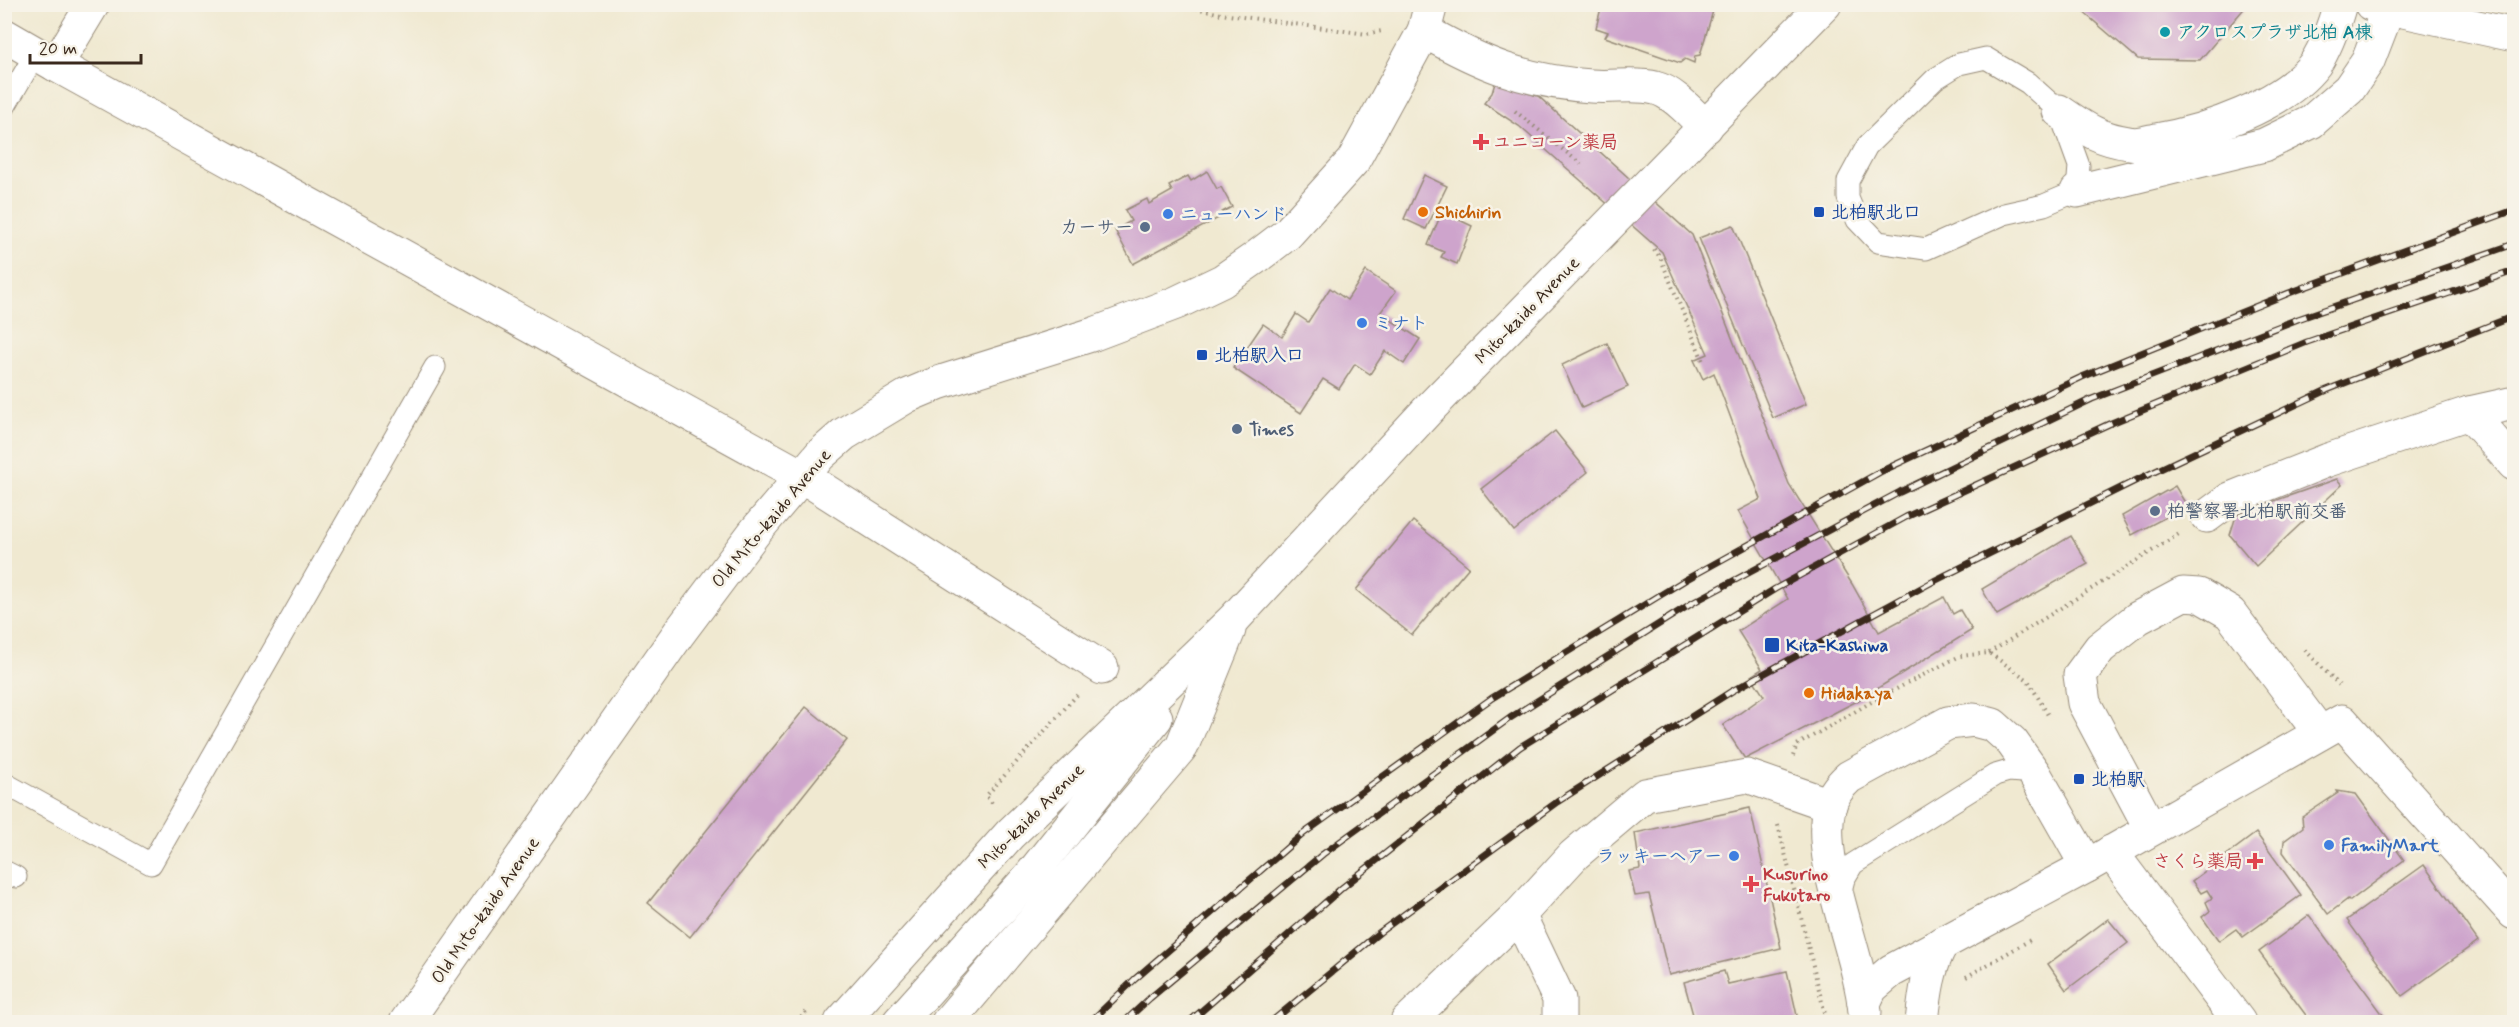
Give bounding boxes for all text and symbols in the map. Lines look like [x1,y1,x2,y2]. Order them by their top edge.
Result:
place label: アクロスプラザ北柏 A棟 [2177,21,2373,45]
marker: アクロスプラザ北柏 A棟 [2158,25,2172,39]
scale bar [30,27,141,65]
text: 20 m [39,37,77,61]
place label: ユニコーン薬局 [1493,131,1618,155]
marker: ユニコーン薬局 [1474,135,1488,149]
place label: Shichirin [1435,201,1502,225]
place label: 北柏駅北口 [1831,201,1921,225]
place label: ニューハンド [1180,203,1287,227]
marker: Shichirin [1416,205,1430,219]
marker: 北柏駅北口 [1812,205,1826,219]
marker: ニューハンド [1161,207,1175,221]
place label: カーサー [1060,216,1133,240]
marker: カーサー [1138,220,1152,234]
street label: Mito-kaido Avenue [1470,252,1585,370]
place label: ミナト [1374,312,1428,336]
marker: ミナト [1355,316,1369,330]
place label: 北柏駅入口 [1214,344,1304,368]
marker: 北柏駅入口 [1195,348,1209,362]
place label: Times [1249,418,1294,442]
marker: Times [1230,422,1244,436]
street label: Old Mito-kaido Avenue [707,444,837,593]
place label: 柏警察署北柏駅前交番 [2167,500,2347,524]
marker: 柏警察署北柏駅前交番 [2148,504,2162,518]
place label: Kita-Kashiwa [1786,634,1889,658]
marker: Kita-Kashiwa [1763,636,1781,654]
place label: Hidakaya [1821,682,1892,706]
marker: Hidakaya [1802,686,1816,700]
street label: Mito-kaido Avenue [973,758,1090,875]
place label: 北柏駅 [2091,768,2145,792]
marker: 北柏駅 [2072,772,2086,786]
street label: Old Mito-kaido Avenue [426,832,546,989]
place label: FamilyMart [2341,834,2440,858]
marker: FamilyMart [2322,838,2336,852]
place label: ラッキーヘアー [1597,845,1722,869]
marker: ラッキーヘアー [1727,849,1741,863]
place label: さくら薬局 [2153,850,2243,874]
marker: さくら薬局 [2248,854,2262,868]
place label: Kusurino Fukutaro [1763,863,1831,908]
marker: Kusurino Fukutaro [1744,877,1758,891]

